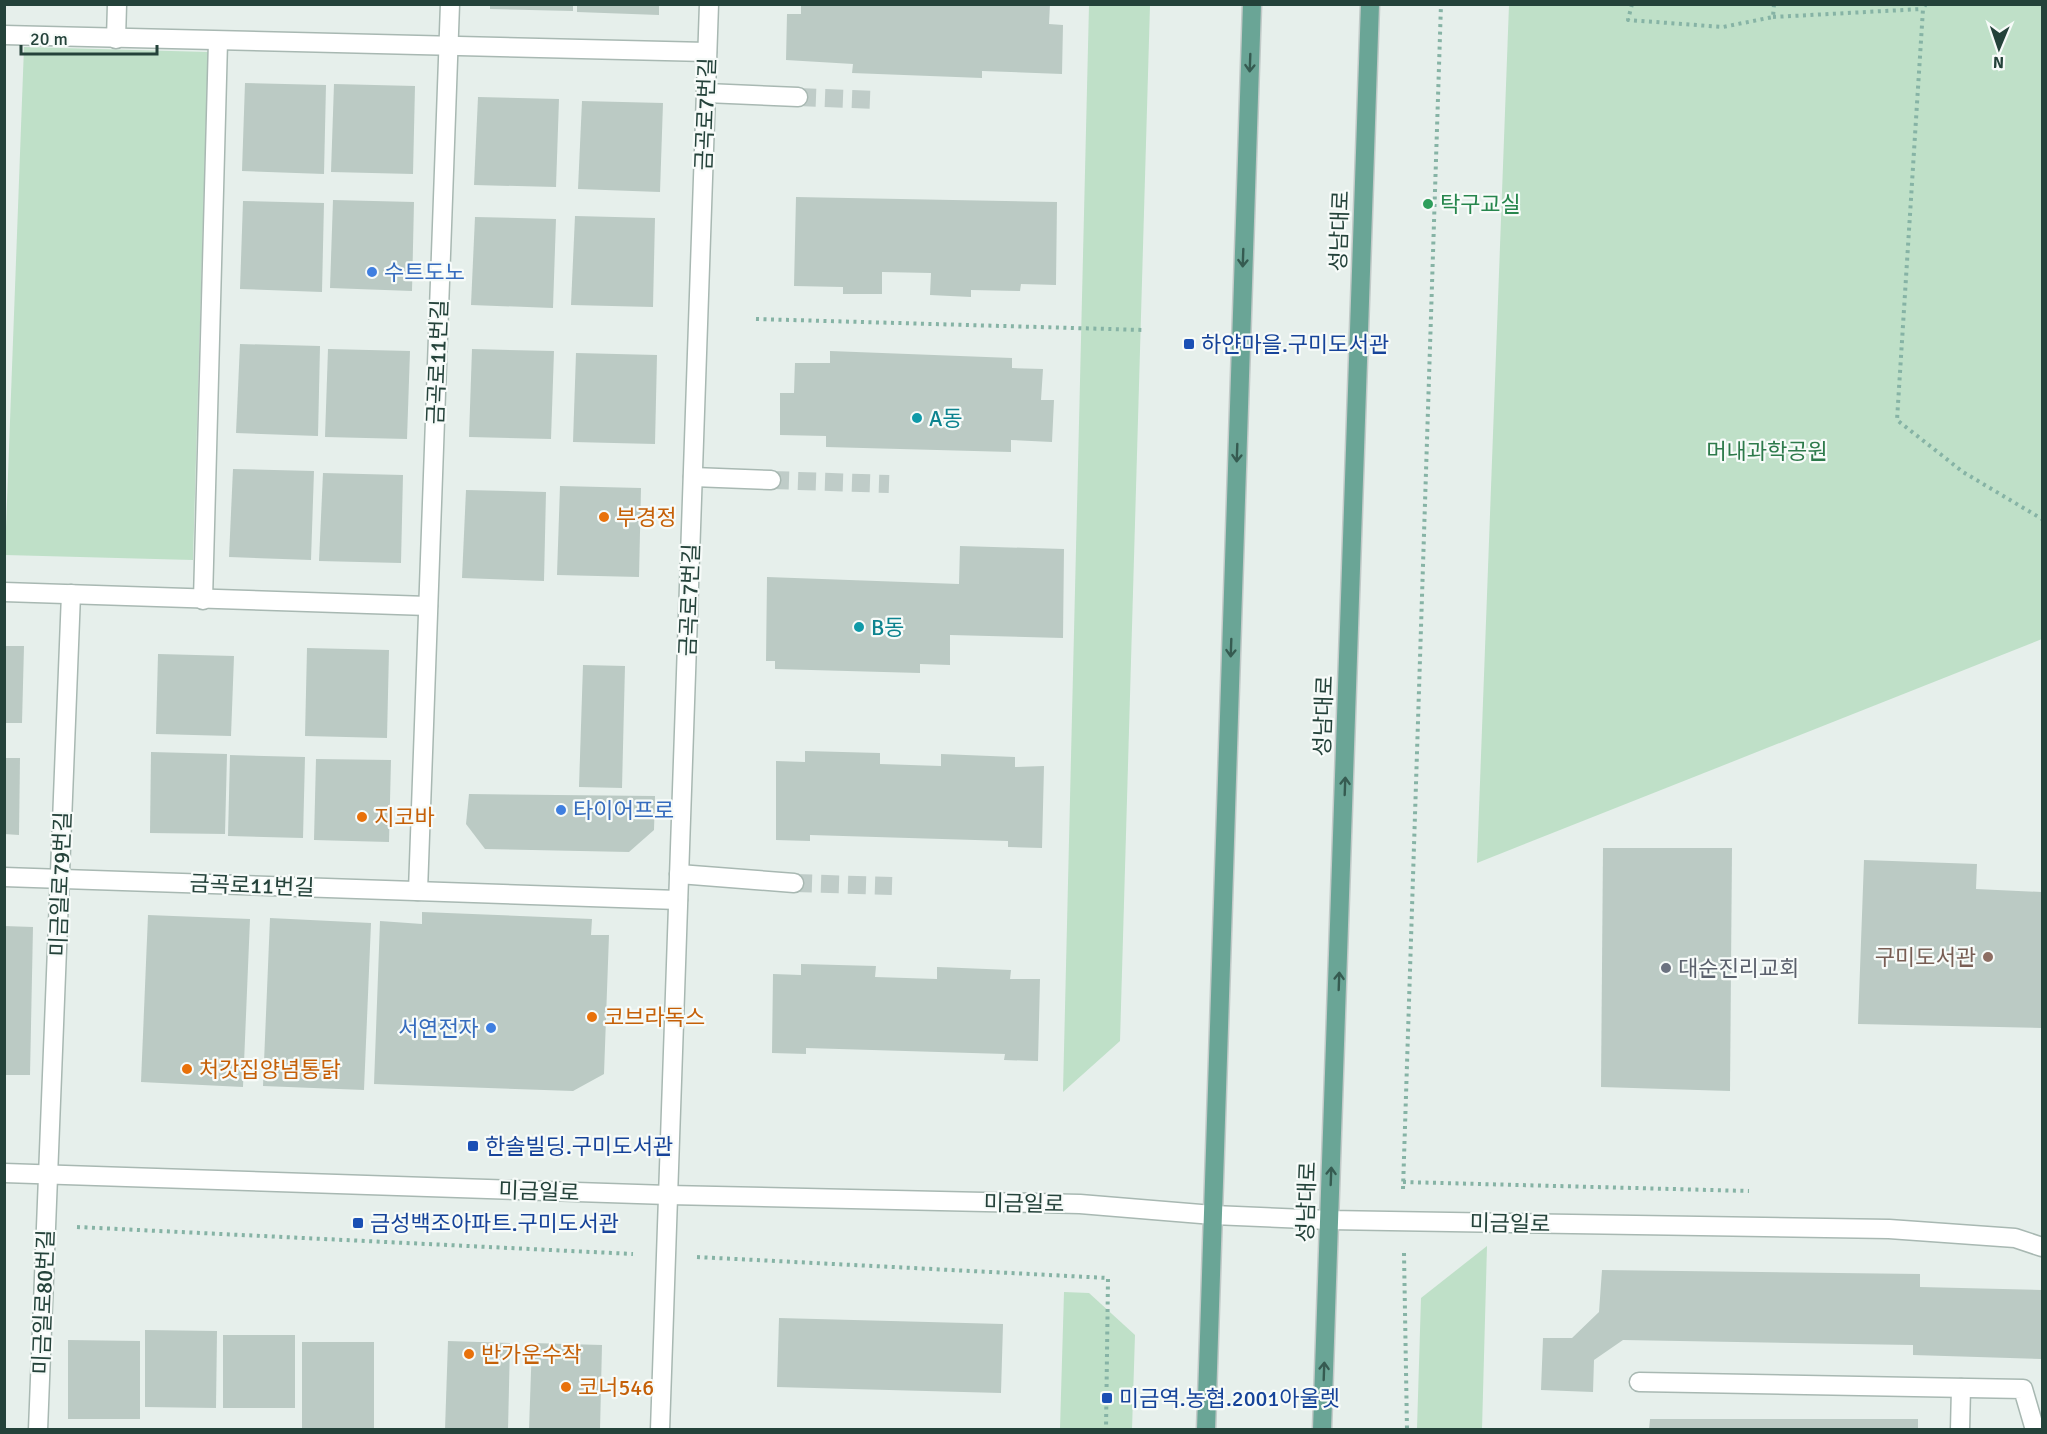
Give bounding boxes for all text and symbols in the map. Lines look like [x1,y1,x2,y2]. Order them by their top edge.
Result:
scale bar [21,18,158,56]
north arrow [1969,18,2029,78]
text: 20 m [30,28,68,50]
one-way arrow [1244,52,1255,72]
text: N [1993,52,2004,72]
street label: 금곡로7번길 [690,57,721,171]
street label: 성남대로 [1325,190,1354,272]
place label: 탁구교실 [1440,191,1521,218]
marker: 탁구교실 [1421,197,1435,211]
one-way arrow [1238,247,1249,267]
place label: 수트도노 [384,259,465,286]
marker: 수트도노 [365,265,379,279]
street label: 금곡로11번길 [422,299,453,425]
place label: 하얀마을.구미도서관 [1201,331,1389,358]
marker: 하얀마을.구미도서관 [1182,337,1196,351]
place label: A동 [929,405,963,432]
marker: A동 [910,411,924,425]
park label: 머내과학공원 [1706,438,1828,465]
one-way arrow [1231,442,1243,462]
place label: 부경정 [616,504,677,531]
marker: 부경정 [597,510,611,524]
street label: 금곡로7번길 [674,543,705,657]
place label: B동 [871,614,905,641]
marker: B동 [852,620,866,634]
one-way arrow [1225,637,1237,657]
street label: 성남대로 [1309,675,1338,757]
one-way arrow [1339,777,1351,797]
place label: 타이어프로 [573,797,674,824]
marker: 타이어프로 [554,803,568,817]
place label: 지코바 [374,804,435,831]
marker: 지코바 [355,810,369,824]
street label: 미금일로79번길 [44,811,77,957]
street label: 금곡로11번길 [189,870,315,901]
place label: 구미도서관 [1875,944,1976,971]
marker: 구미도서관 [1981,950,1995,964]
place label: 대순진리교회 [1678,955,1799,982]
marker: 대순진리교회 [1659,961,1673,975]
one-way arrow [1333,972,1344,992]
place label: 코브라독스 [604,1004,705,1031]
marker: 코브라독스 [585,1010,599,1024]
place label: 서연전자 [398,1015,479,1042]
marker: 서연전자 [484,1021,498,1035]
place label: 처갓집양념통닭 [199,1056,341,1083]
marker: 처갓집양념통닭 [180,1062,194,1076]
place label: 한솔빌딩.구미도서관 [485,1133,673,1160]
marker: 한솔빌딩.구미도서관 [466,1139,480,1153]
street label: 성남대로 [1292,1161,1321,1243]
one-way arrow [1326,1167,1337,1187]
street label: 미금일로 [498,1177,580,1206]
street label: 미금일로 [983,1189,1065,1218]
street label: 미금일로 [1469,1209,1551,1238]
place label: 금성백조아파트.구미도서관 [370,1210,619,1237]
marker: 금성백조아파트.구미도서관 [351,1216,365,1230]
street label: 미금일로80번길 [27,1229,60,1375]
place label: 반가운수작 [481,1341,582,1368]
marker: 반가운수작 [462,1347,476,1361]
one-way arrow [1319,1362,1330,1382]
place label: 코너546 [578,1374,654,1401]
marker: 코너546 [559,1380,573,1394]
place label: 미금역.농협.2001아울렛 [1119,1385,1340,1412]
marker: 미금역.농협.2001아울렛 [1100,1391,1114,1405]

